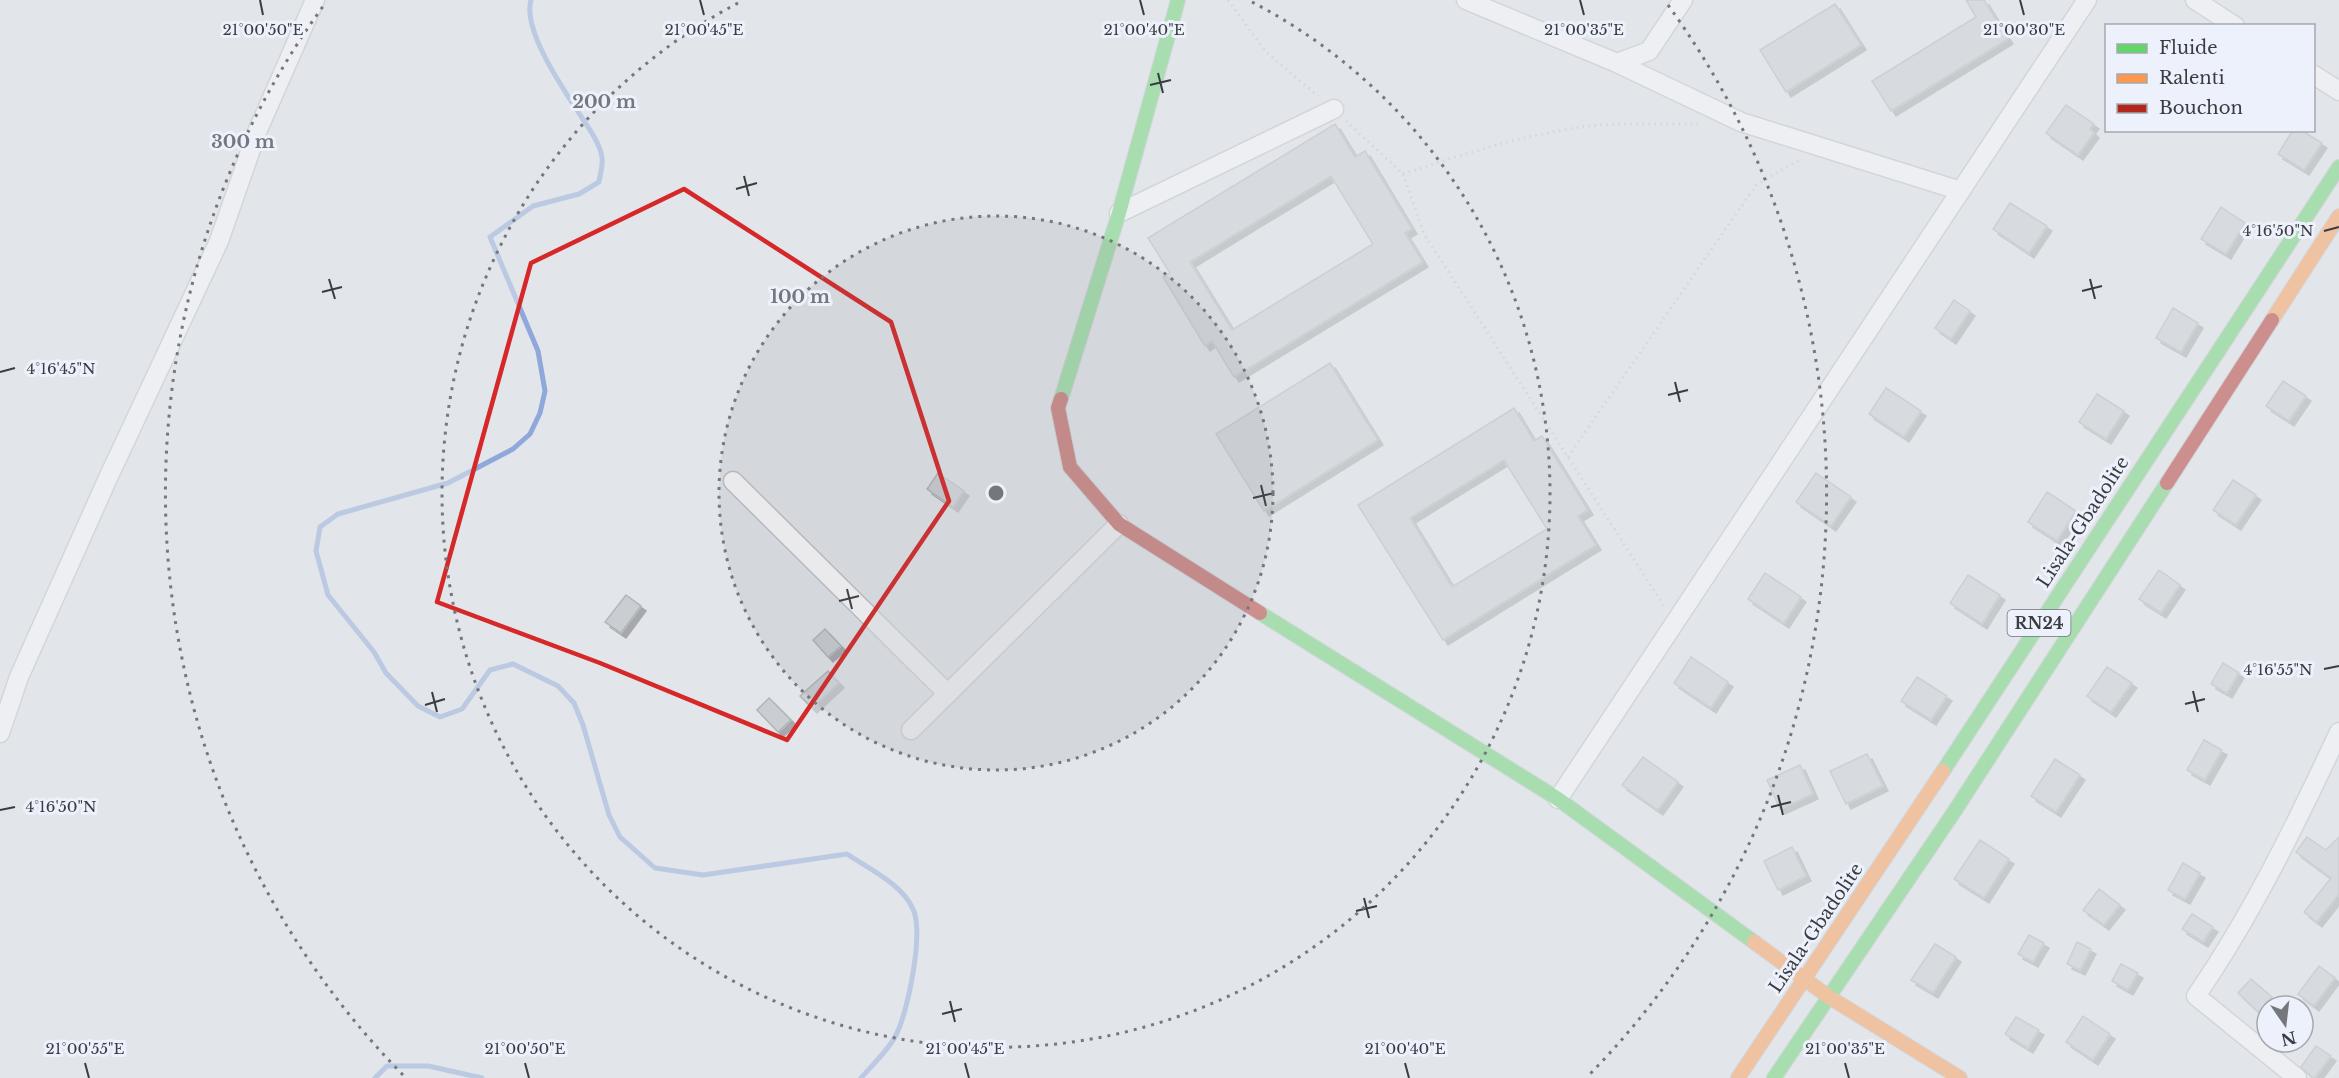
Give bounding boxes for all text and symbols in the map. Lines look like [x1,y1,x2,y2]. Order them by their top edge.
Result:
text: 21°00'50"E [222,20,304,39]
text: 21°00'45"E [665,20,744,39]
text: 21°00'40"E [1103,20,1185,39]
text: 21°00'35"E [1544,20,1624,39]
text: 21°00'30"E [1983,20,2065,39]
legend [2105,24,2315,132]
text: Fluide [2159,37,2218,59]
text: Ralenti [2159,67,2225,89]
text: 200 m [572,91,636,113]
text: Bouchon [2159,97,2243,119]
text: 300 m [211,131,275,153]
text: 4°16'50"N [2242,221,2314,240]
text: 100 m [770,286,830,308]
text: 4°16'45"N [26,359,96,378]
street label: Lisala-Gbadolite [2032,452,2134,592]
centre of rings [986,483,1006,503]
road number: RN24 [2008,610,2070,636]
text: 4°16'55"N [2243,660,2313,679]
text: 4°16'50"N [25,797,97,816]
street label: Lisala-Gbadolite [1764,859,1868,997]
north arrow [2255,994,2315,1054]
text: N [2279,1027,2298,1050]
text: 21°00'55"E [46,1039,125,1058]
text: 21°00'50"E [484,1039,566,1058]
text: 21°00'45"E [926,1039,1005,1058]
text: 21°00'40"E [1364,1039,1446,1058]
text: 21°00'35"E [1805,1039,1885,1058]

